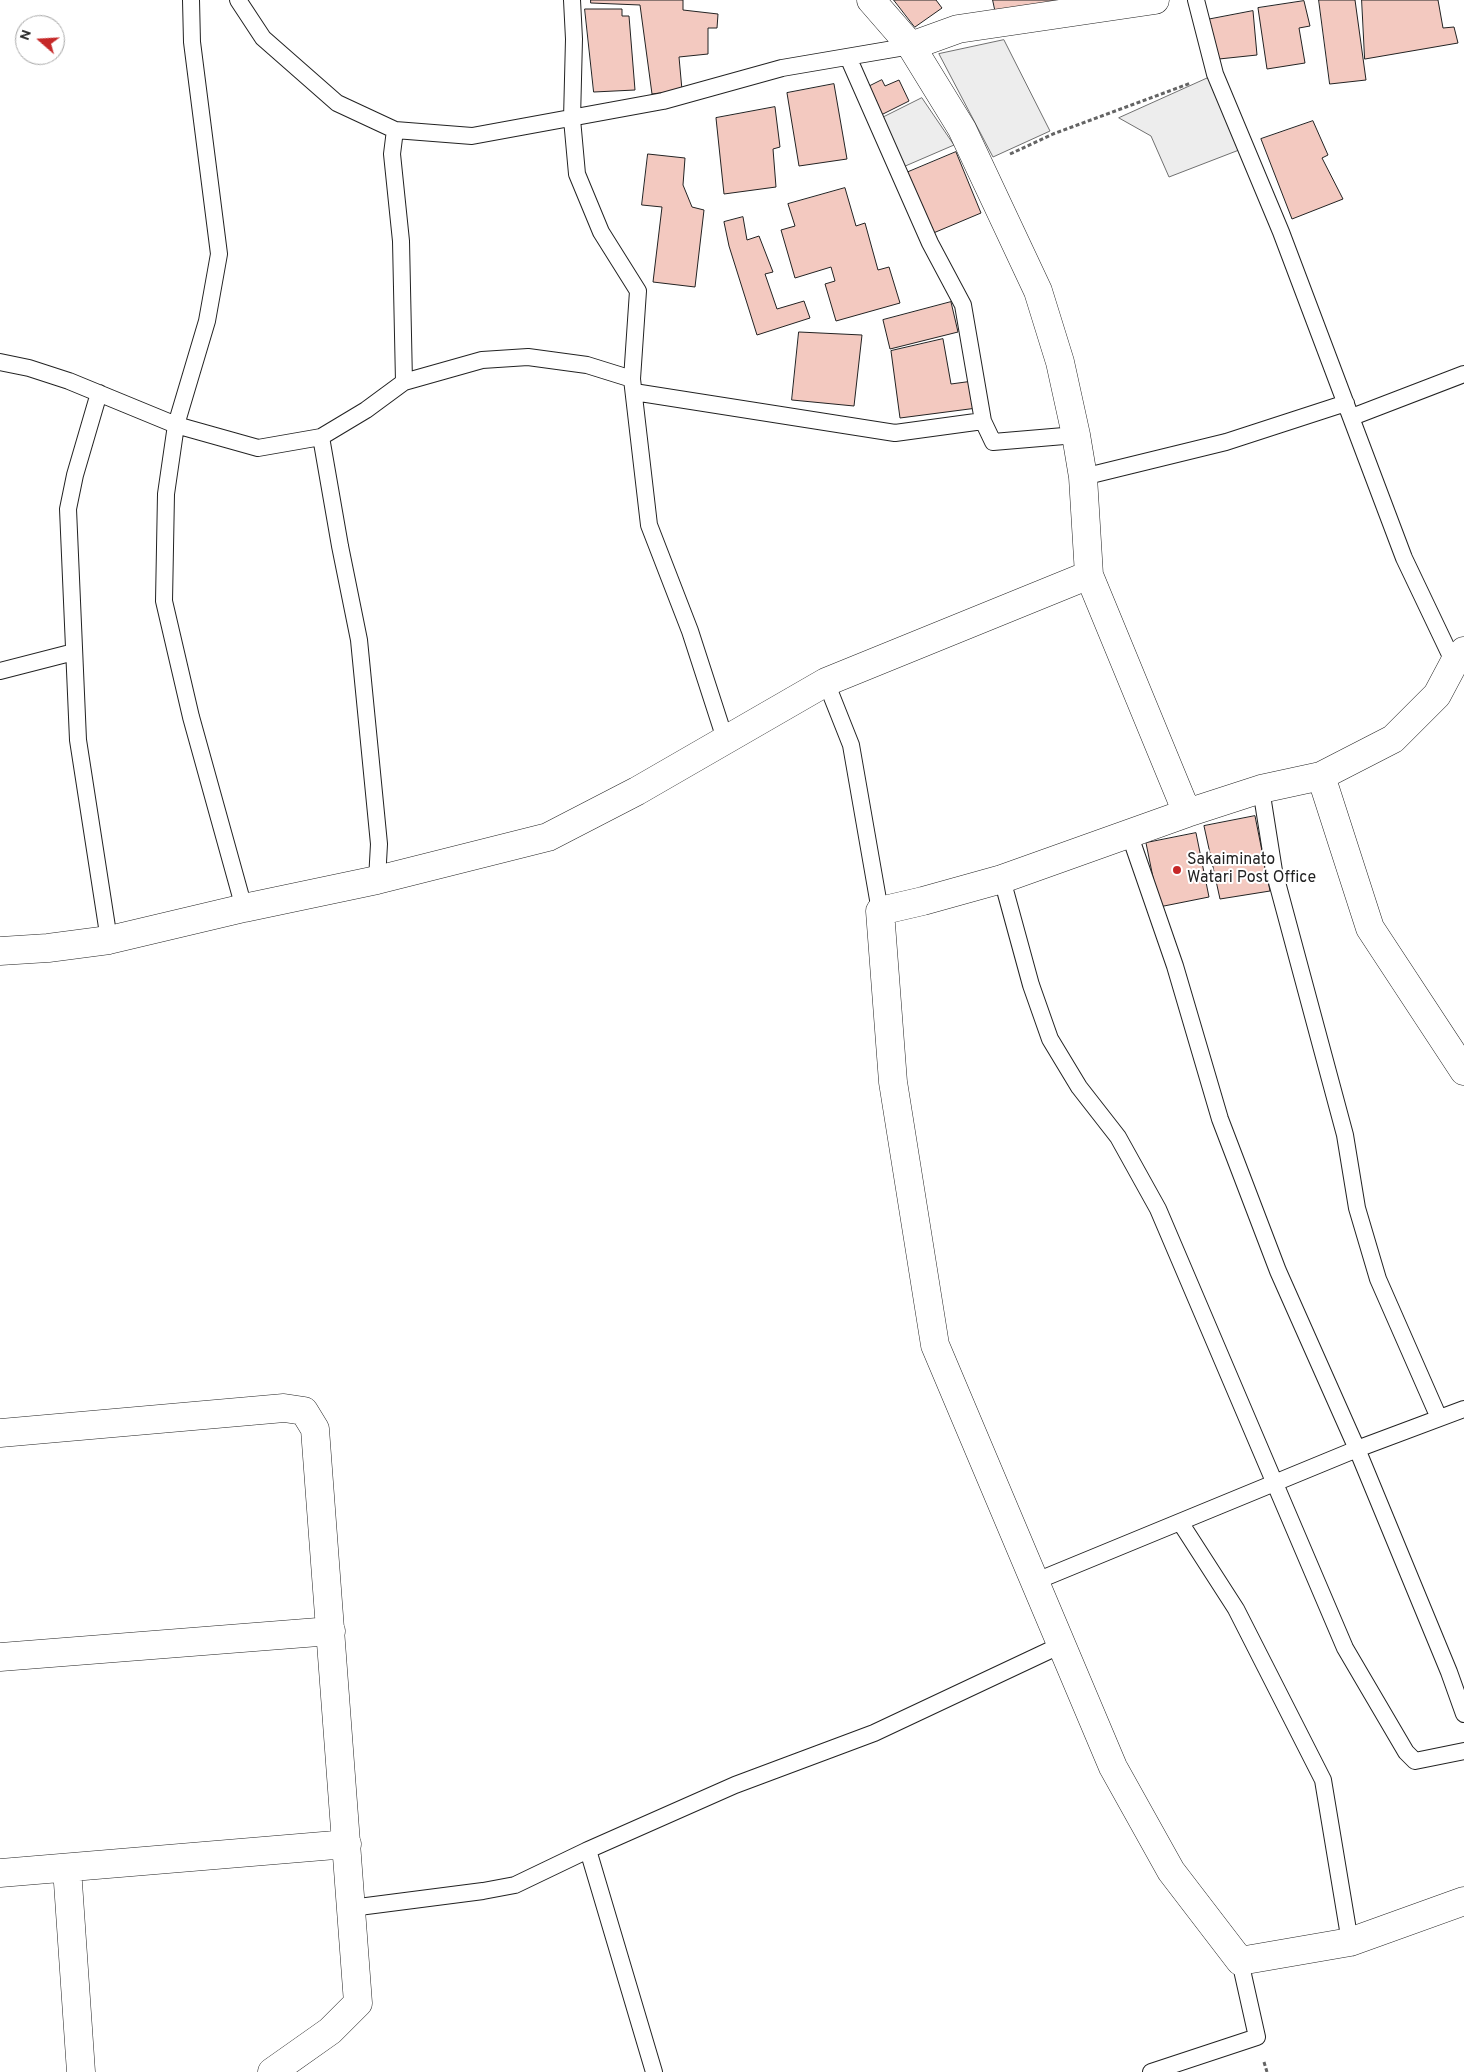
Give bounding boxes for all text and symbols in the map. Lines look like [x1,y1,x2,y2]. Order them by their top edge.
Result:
north arrow [15,15,65,65]
text: N [17,28,36,43]
place label: Sakaiminato Watari Post Office [1187,851,1316,889]
marker: Sakaiminato Watari Post Office [1171,864,1183,876]

